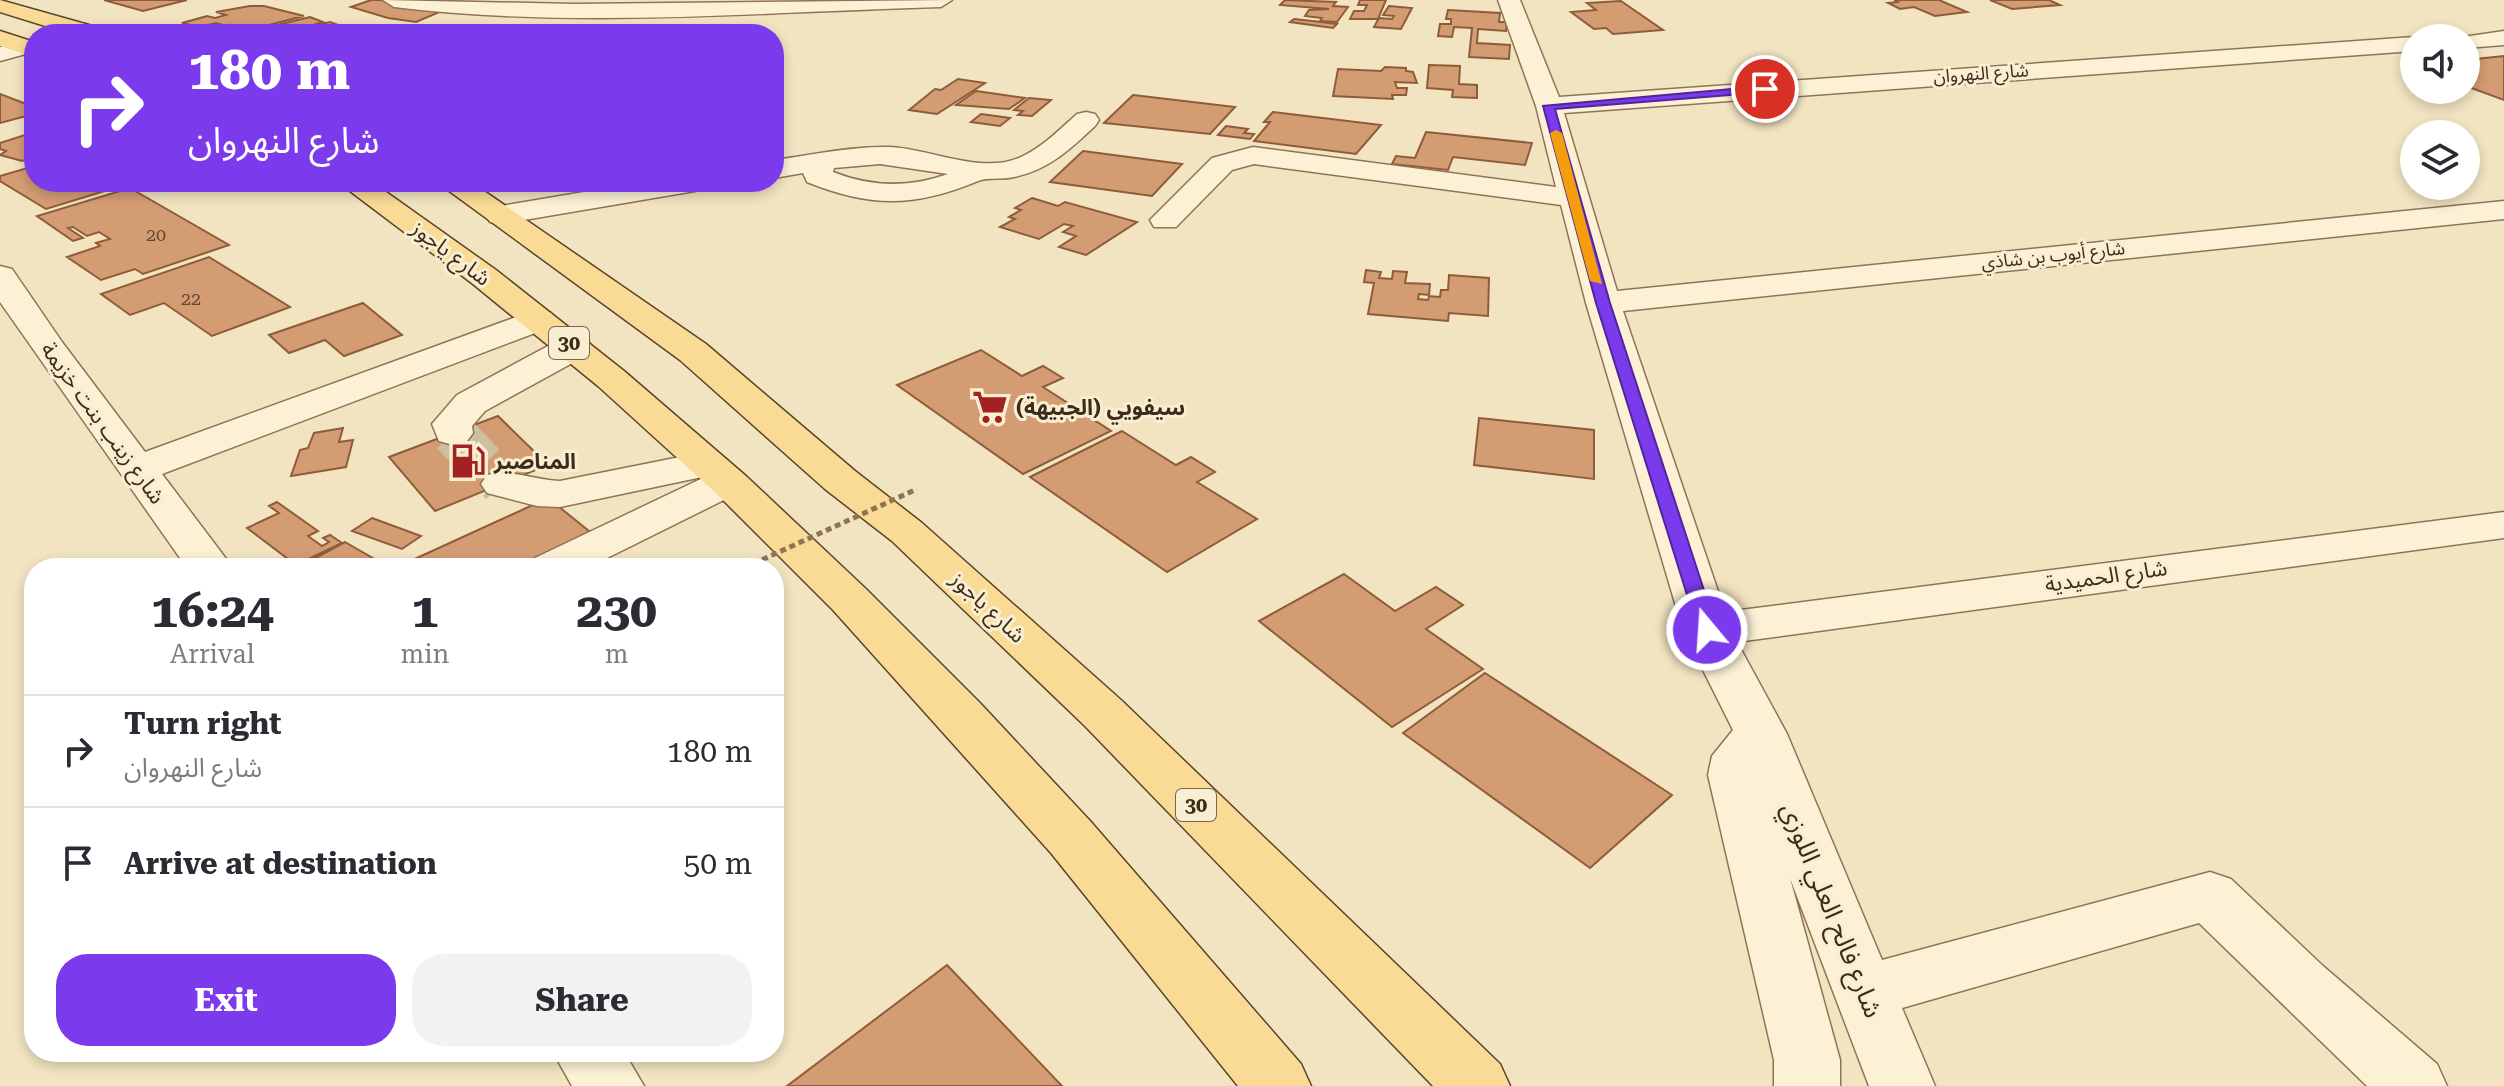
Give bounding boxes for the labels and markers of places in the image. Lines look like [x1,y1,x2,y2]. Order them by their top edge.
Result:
pin [1731,55,1799,123]
supermarket icon: سيفويي (الجبيهة) [971,388,1009,426]
place label: سيفويي (الجبيهة) [1016,395,1185,425]
fuel station icon: المناصير [449,442,487,480]
place label: المناصير [493,449,576,474]

